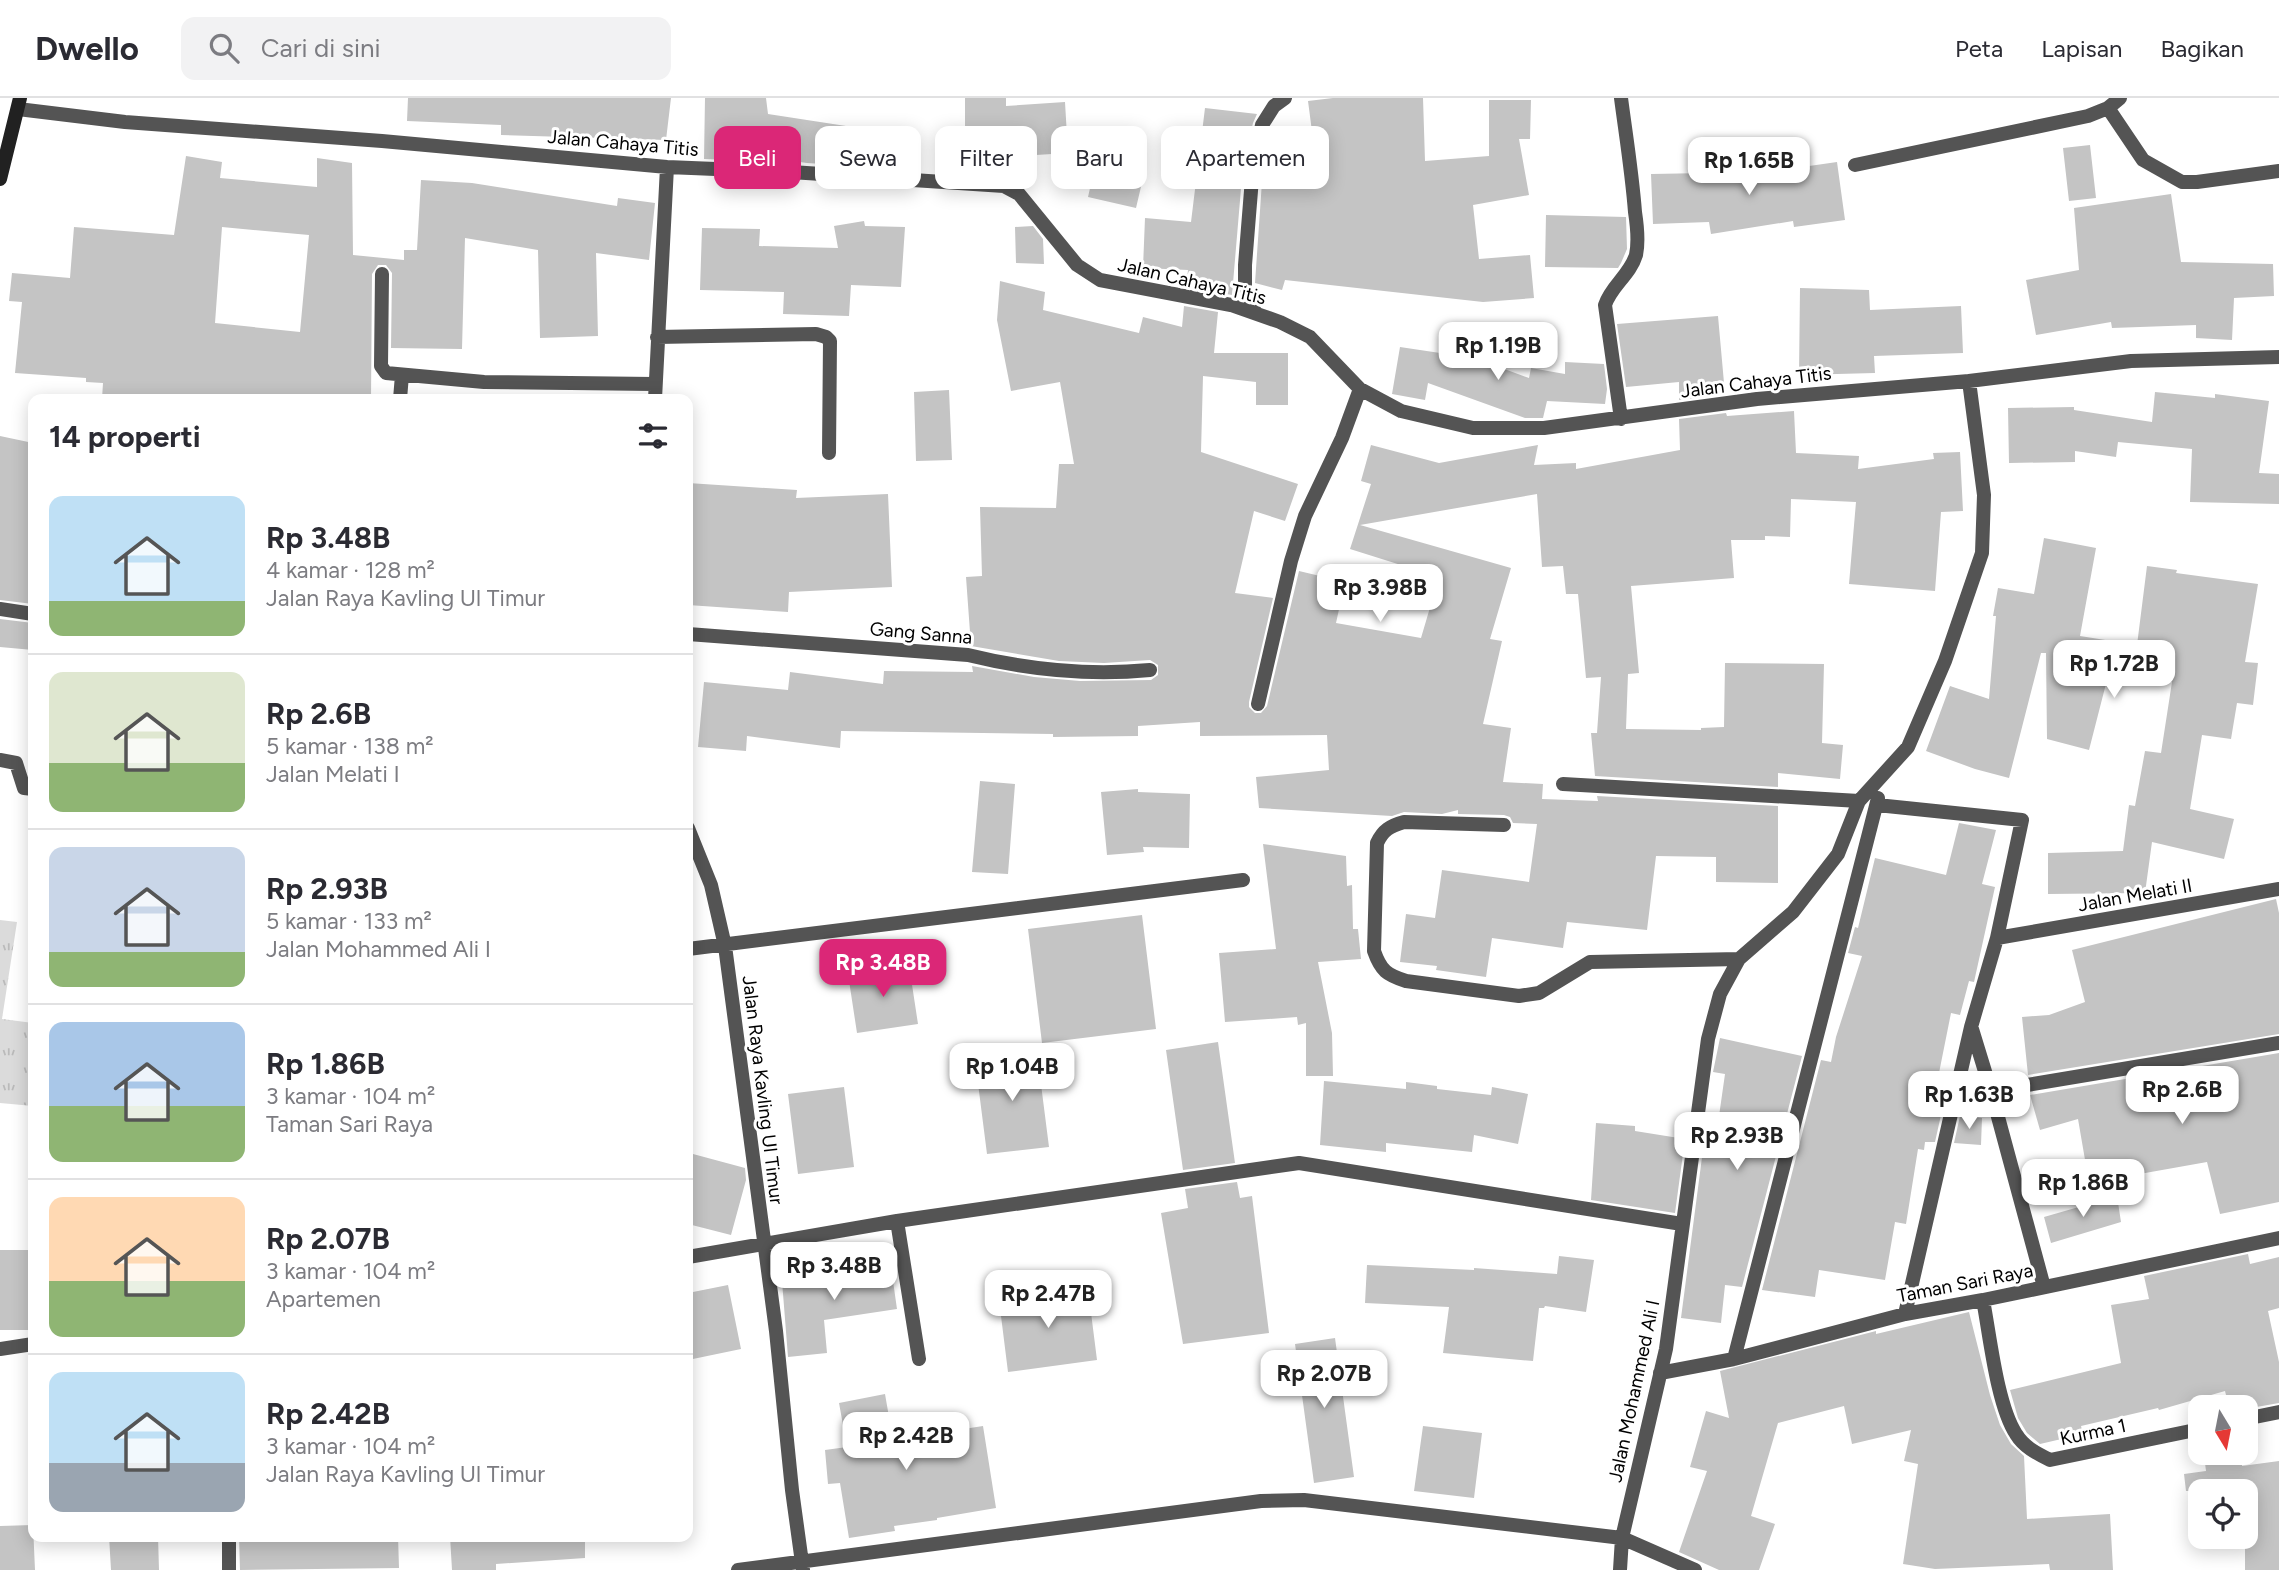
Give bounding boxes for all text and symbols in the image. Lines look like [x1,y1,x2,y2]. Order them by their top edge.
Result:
search box [181,17,671,80]
text: Dwello [35,29,139,68]
icon: search [205,29,243,67]
text: Cari di sini [261,32,380,64]
text: Peta [1955,34,2003,63]
text: Lapisan [2041,34,2122,63]
text: Bagikan [2160,34,2244,63]
street label: Jalan Cahaya Titis [546,125,700,161]
chip: Beli [714,126,801,189]
chip: Sewa [815,126,921,189]
chip: Filter [935,126,1037,189]
chip: Baru [1051,126,1147,189]
chip: Apartemen [1161,126,1329,189]
pin: Rp 1.65B [1677,138,1821,197]
text: Rp 1.65B [1704,146,1794,174]
street label: Jalan Cahaya Titis [1116,253,1269,309]
pin: Rp 1.19B [1426,322,1570,382]
text: Rp 1.19B [1455,331,1541,359]
street label: Jalan Cahaya Titis [1679,361,1833,403]
icon: filters [634,417,672,455]
text: 14 properti [49,418,201,455]
text: Rp 3.48B [266,519,390,556]
icon: home [105,524,189,608]
text: 4 kamar · 128 m² [266,556,435,584]
pin: Rp 3.98B [1308,564,1452,624]
text: Rp 3.98B [1333,573,1427,601]
text: Jalan Raya Kavling Ul Timur [266,584,545,612]
street label: Gang Sanna [869,617,973,649]
pin: Rp 1.72B [2042,640,2186,700]
text: Rp 1.72B [2069,649,2159,677]
text: Rp 2.6B [266,695,371,732]
icon: home [105,700,189,784]
text: 5 kamar · 138 m² [266,732,434,760]
text: Jalan Melati I [266,760,400,788]
text: Rp 2.93B [266,870,388,907]
street label: Jalan Melati II [2076,874,2194,916]
icon: home [105,875,189,959]
text: 5 kamar · 133 m² [266,907,432,935]
text: Jalan Mohammed Ali I [266,935,491,963]
pin: Rp 3.48B [811,940,955,999]
text: Rp 3.48B [835,948,931,976]
street label: Jalan Raya Kavling Ul Timur [738,974,789,1206]
pin: Rp 1.04B [940,1044,1084,1103]
text: Rp 1.86B [266,1045,385,1082]
icon: home [105,1050,189,1134]
text: Rp 1.04B [965,1052,1059,1080]
pin: Rp 2.6B [2117,1066,2247,1126]
pin: Rp 1.63B [1897,1072,2041,1131]
text: Rp 2.6B [2142,1075,2222,1103]
text: Rp 1.63B [1924,1080,2014,1108]
text: 3 kamar · 104 m² [266,1082,435,1110]
text: Taman Sari Raya [266,1110,433,1138]
pin: Rp 2.93B [1665,1112,1809,1172]
text: Rp 2.93B [1690,1121,1784,1149]
pin: Rp 1.86B [2011,1160,2155,1219]
text: Rp 1.86B [2037,1168,2129,1196]
text: Rp 2.07B [266,1220,390,1257]
icon: home [105,1225,189,1309]
pin: Rp 3.48B [762,1242,906,1302]
text: Rp 3.48B [786,1251,882,1279]
text: 3 kamar · 104 m² [266,1257,435,1285]
street label: Taman Sari Raya [1895,1259,2035,1307]
pin: Rp 2.47B [976,1270,1120,1330]
text: Rp 2.47B [1001,1279,1095,1307]
text: Apartemen [266,1285,381,1313]
street label: Jalan Mohammed Ali I [1603,1298,1665,1484]
pin: Rp 2.07B [1252,1350,1396,1410]
text: Rp 2.07B [1277,1359,1371,1387]
text: Rp 2.42B [266,1395,390,1432]
north arrow [2188,1395,2258,1465]
map controls [2188,1395,2258,1549]
icon: home [105,1400,189,1484]
pin: Rp 2.42B [834,1412,978,1472]
street label: Kurma 1 [2058,1414,2128,1450]
text: Rp 2.42B [858,1421,954,1449]
text: 3 kamar · 104 m² [266,1432,435,1460]
text: Jalan Raya Kavling Ul Timur [266,1460,545,1488]
button: locate [2188,1479,2258,1549]

